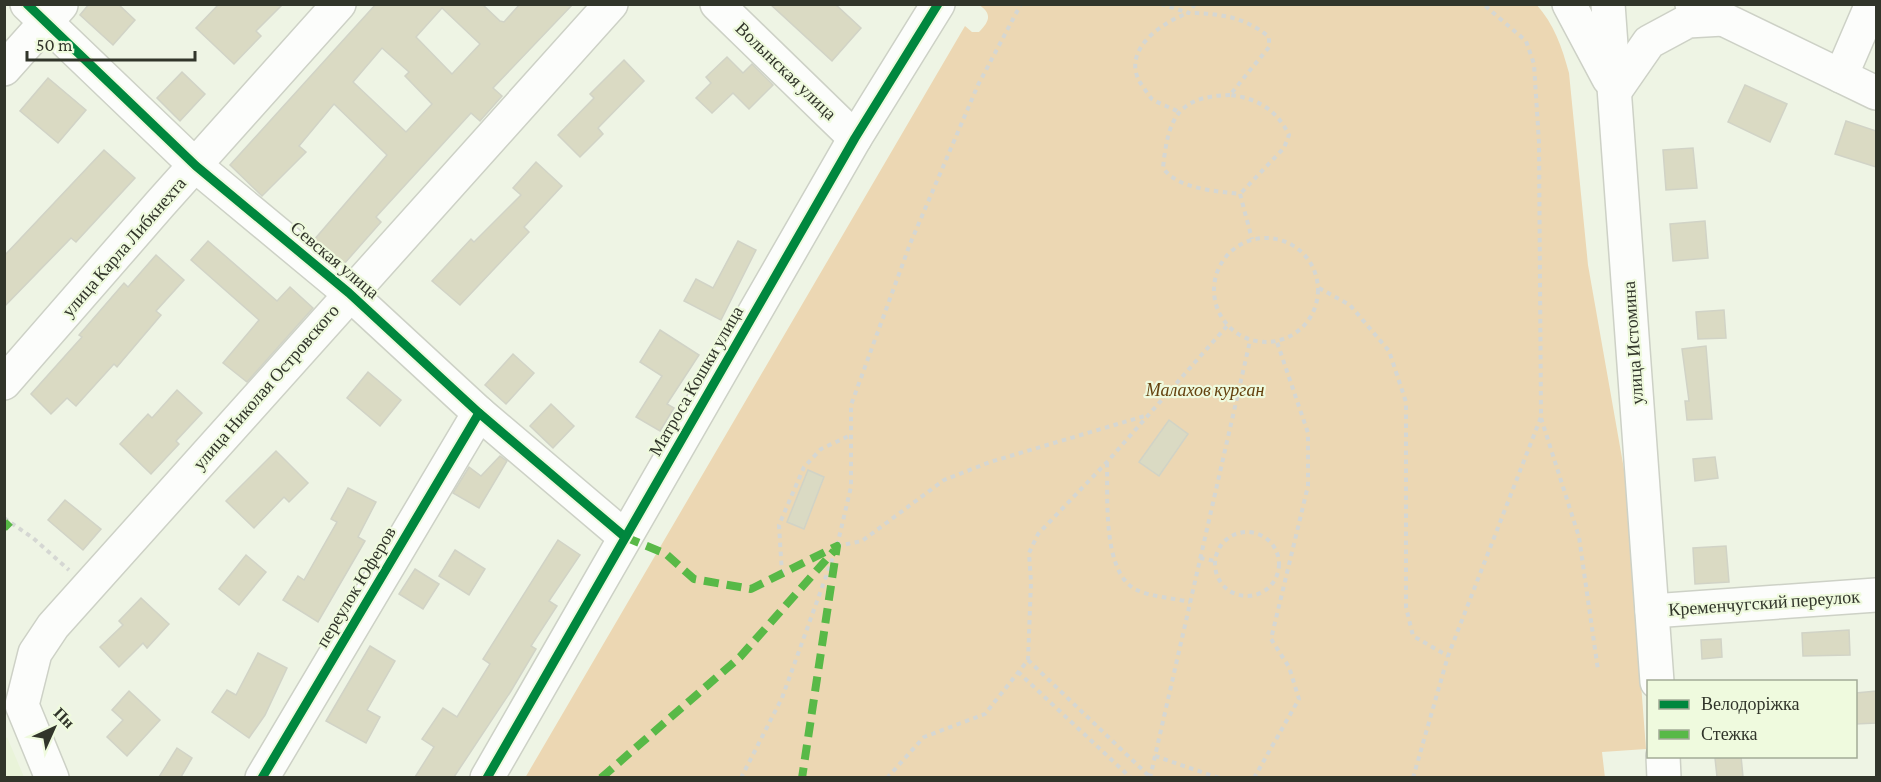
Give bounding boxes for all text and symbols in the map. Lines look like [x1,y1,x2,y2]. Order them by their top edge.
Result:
street label: Волынская улица [732,18,840,124]
scale bar [27,24,195,62]
text: 50 m [36,35,73,55]
street label: улица Карла Либкнехта [58,173,190,321]
street label: Севская улица [287,217,383,303]
street label: улица Истомина [1619,281,1647,405]
street label: улица Николая Островского [189,300,343,474]
street label: Матроса Кошки улица [645,302,747,460]
park label: Малахов курган [1145,380,1264,400]
street label: переулок Юферов [312,523,400,651]
street label: Кременчугский переулок [1668,586,1861,620]
legend [1647,680,1857,758]
text: Велодоріжка [1701,694,1800,714]
north arrow [24,698,84,758]
text: Пн [51,704,78,731]
text: Стежка [1701,724,1758,744]

